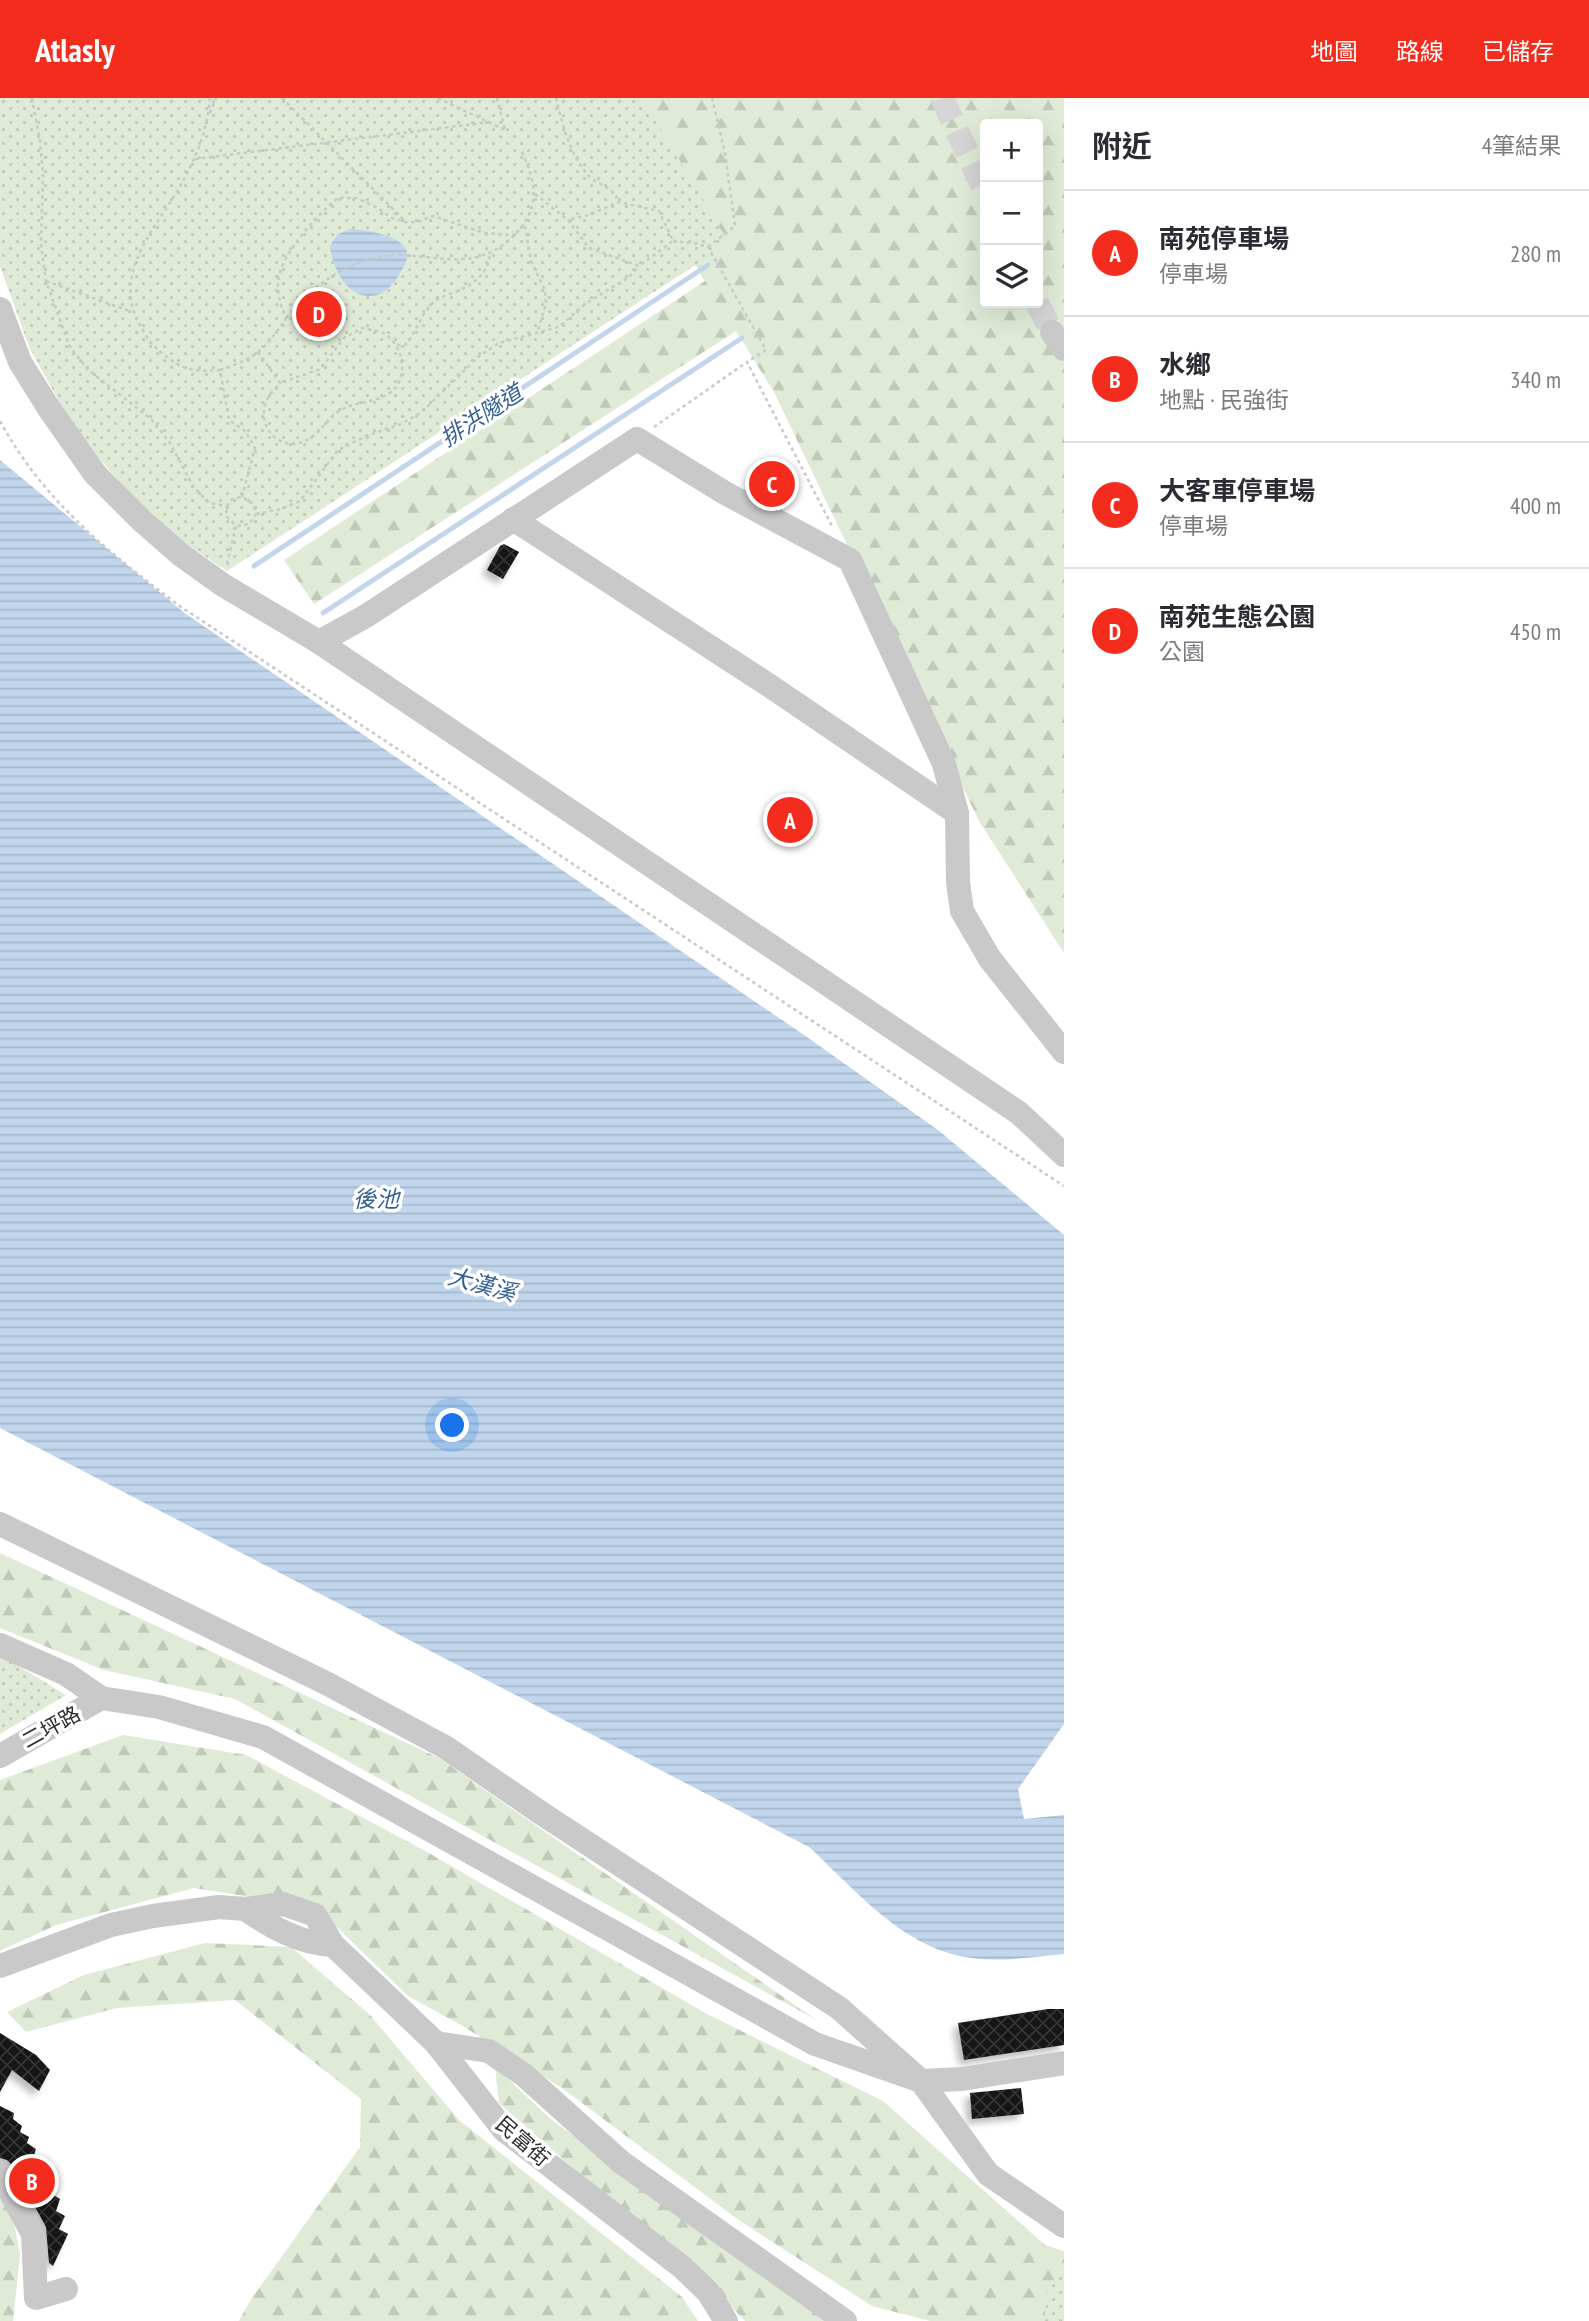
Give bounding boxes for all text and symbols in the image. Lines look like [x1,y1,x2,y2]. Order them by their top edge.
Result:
text: Atlasly [35,28,115,71]
text: 地圖 [1310,36,1358,67]
text: 路線 [1396,36,1444,67]
text: 已儲存 [1482,36,1554,67]
map controls [980,119,1043,308]
button: + [980,119,1043,182]
text: 附近 [1092,126,1152,165]
text: 4筆結果 [1482,131,1561,160]
button: − [980,182,1043,245]
text: 南苑停車場 [1159,222,1289,255]
text: A [1109,239,1121,268]
text: 280 m [1510,239,1561,268]
button: layers [980,245,1043,308]
text: 停車場 [1159,259,1228,288]
pin: D [296,288,342,340]
text: 水鄉 [1159,348,1211,381]
text: B [1109,365,1121,394]
text: 340 m [1510,365,1561,394]
water label: 排洪隧道 [435,376,530,452]
text: 地點 · 民強街 [1159,385,1289,414]
pin: C [749,458,795,510]
text: 大客車停車場 [1159,474,1315,507]
text: C [1110,491,1120,520]
text: 400 m [1510,491,1561,520]
text: 停車場 [1159,511,1228,540]
text: 南苑生態公園 [1159,600,1315,633]
text: D [1109,617,1121,646]
text: 450 m [1510,617,1561,646]
text: 公園 [1159,637,1205,666]
pin: A [767,794,813,846]
water label: 後池 [353,1184,401,1213]
water label: 大漢溪 [445,1261,522,1308]
your location [435,1408,469,1442]
street label: 二坪路 [17,1700,85,1754]
street label: 民富街 [490,2110,556,2172]
pin: B [9,2155,55,2207]

